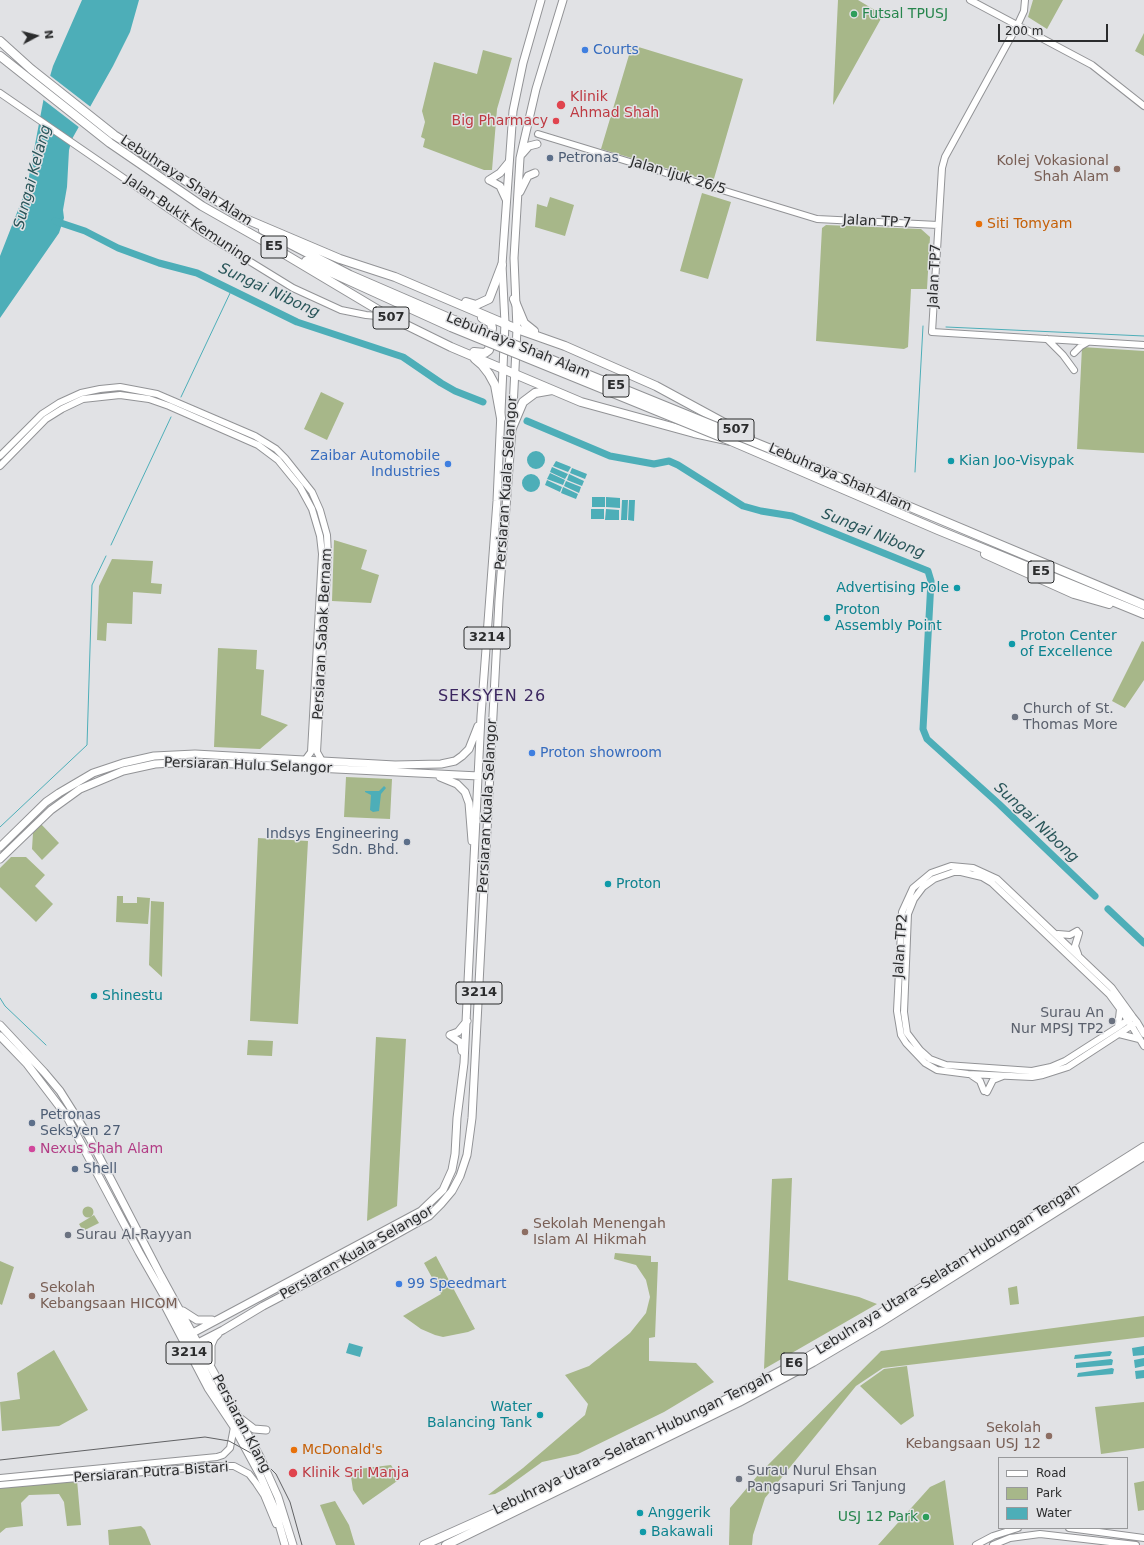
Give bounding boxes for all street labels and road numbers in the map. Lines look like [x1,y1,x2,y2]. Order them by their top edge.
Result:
street label: Lebuhraya Shah Alam [117,132,255,230]
street label: Jalan Ijuk 26/5 [628,153,728,199]
street label: Jalan Bukit Kemuning [122,171,254,269]
street label: Jalan TP 7 [842,212,912,232]
road number: E5 [261,236,287,258]
street label: Jalan TP7 [925,243,945,309]
road number: 507 [373,307,409,329]
street label: Lebuhraya Shah Alam [444,309,592,383]
road number: E5 [603,375,629,397]
street label: Persiaran Kuala Selangor [493,395,521,571]
road number: 507 [718,419,754,441]
street label: Lebuhraya Shah Alam [766,440,914,516]
street label: Persiaran Sabak Bernam [310,548,336,720]
road number: E5 [1028,561,1054,583]
road number: 3214 [464,627,510,649]
street label: Persiaran Kuala Selangor [475,718,501,894]
street label: Persiaran Hulu Selangor [164,755,332,777]
street label: Jalan TP2 [890,913,912,979]
road number: 3214 [456,982,502,1004]
street label: Lebuhraya Utara–Selatan Hubungan Tengah [813,1181,1083,1359]
street label: Persiaran Kuala Selangor [277,1202,437,1304]
road number: 3214 [166,1342,212,1364]
road number: E6 [781,1353,807,1375]
street label: Lebuhraya Utara–Selatan Hubungan Tengah [491,1369,775,1519]
street label: Persiaran Klang [208,1372,274,1476]
street label: Persiaran Putra Bistari [73,1459,229,1487]

